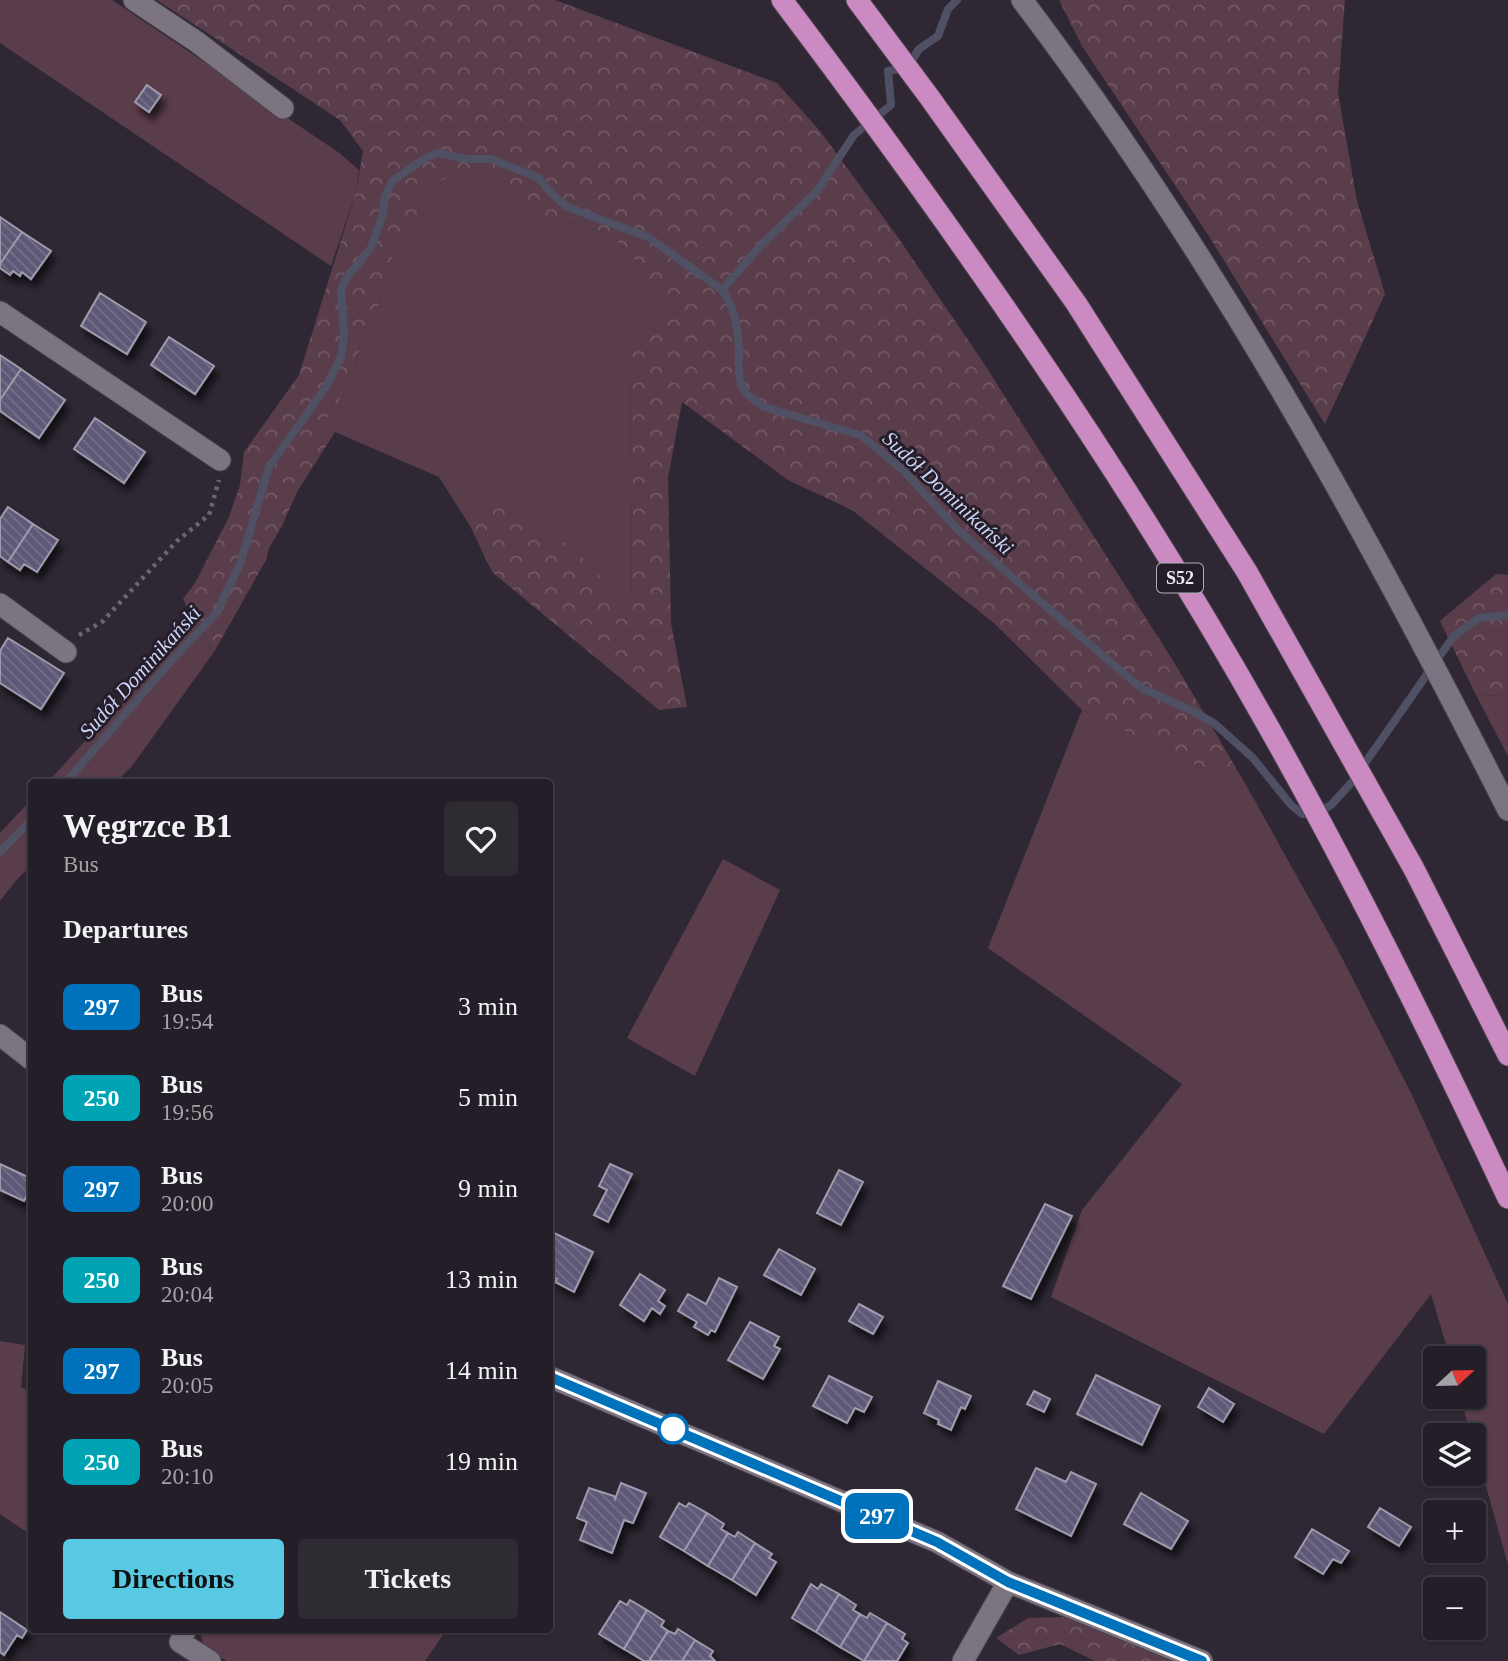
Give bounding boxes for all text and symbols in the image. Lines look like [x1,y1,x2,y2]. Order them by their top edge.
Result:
water label: Sudół Dominikański [878,426,1018,560]
road number: S52 [1157,564,1203,592]
water label: Sudół Dominikański [74,601,206,743]
button: heart [444,802,518,876]
text: Węgrzce B1 [63,808,233,844]
text: Bus [63,852,99,877]
text: Departures [63,915,188,944]
text: Bus [161,979,203,1008]
text: 3 min [458,992,518,1021]
text: 297 [84,994,120,1020]
text: 19:54 [161,1009,213,1034]
text: Bus [161,1070,203,1099]
text: 5 min [458,1083,518,1112]
text: 250 [84,1085,120,1111]
text: 19:56 [161,1100,213,1125]
text: Bus [161,1161,203,1190]
text: 9 min [458,1174,518,1203]
text: 297 [84,1176,120,1202]
text: 20:00 [161,1191,213,1216]
text: Bus [161,1252,203,1281]
text: 13 min [445,1265,518,1294]
text: 250 [84,1267,120,1293]
text: 20:04 [161,1282,213,1307]
text: Bus [161,1343,203,1372]
north arrow [1423,1346,1486,1409]
map controls [1423,1346,1486,1640]
text: 14 min [445,1356,518,1385]
text: 297 [84,1358,120,1384]
text: 20:05 [161,1373,213,1398]
unlabelled marker [658,1414,688,1444]
button: layers [1423,1423,1486,1486]
text: Bus [161,1434,203,1463]
text: 19 min [445,1447,518,1476]
text: 250 [84,1449,120,1475]
text: 20:10 [161,1464,213,1489]
line badge: 297 [837,1493,917,1539]
button: + [1423,1500,1486,1563]
text: 297 [859,1503,895,1529]
button: Directions [63,1539,284,1619]
button: Tickets [298,1539,518,1619]
button: − [1423,1577,1486,1640]

